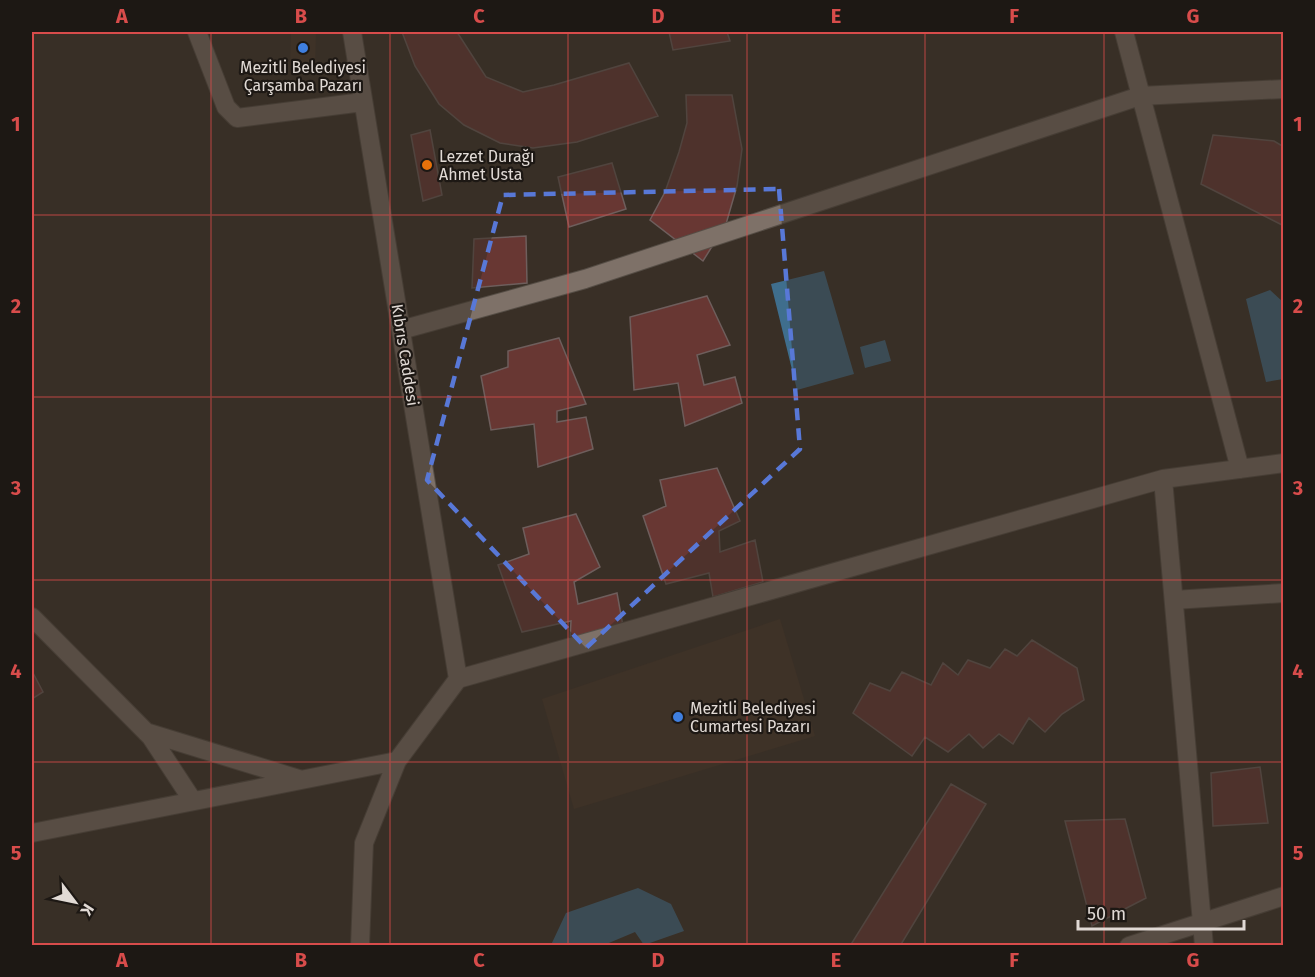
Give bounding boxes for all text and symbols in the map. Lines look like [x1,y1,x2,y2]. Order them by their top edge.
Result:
text: A [115,4,129,28]
text: B [295,4,307,28]
text: C [473,4,485,28]
text: D [651,4,665,28]
text: E [831,4,841,28]
text: F [1009,4,1019,28]
text: G [1187,4,1199,28]
marker: Mezitli Belediyesi Çarşamba Pazarı [296,41,310,55]
place label: Mezitli Belediyesi Çarşamba Pazarı [240,58,366,96]
text: 1 [11,112,21,136]
text: 1 [1293,112,1303,136]
place label: Lezzet Durağı Ahmet Usta [439,147,534,184]
marker: Lezzet Durağı Ahmet Usta [420,158,434,172]
text: 2 [11,294,21,318]
text: 2 [1293,294,1303,318]
street label: Kıbrıs Caddesi [388,303,422,407]
text: 3 [10,476,21,500]
text: 3 [1292,476,1303,500]
text: 4 [10,659,22,683]
text: 4 [1292,659,1304,683]
place label: Mezitli Belediyesi Cumartesi Pazarı [690,699,816,736]
marker: Mezitli Belediyesi Cumartesi Pazarı [671,710,685,724]
text: 5 [11,841,22,865]
text: 5 [1293,841,1304,865]
north arrow [45,872,105,932]
scale bar [1078,893,1244,931]
text: K [76,900,98,920]
text: 50 m [1087,903,1126,925]
text: A [115,948,129,972]
text: B [295,948,307,972]
text: C [473,948,485,972]
text: D [651,948,665,972]
text: E [831,948,841,972]
text: F [1009,948,1019,972]
text: G [1187,948,1199,972]

